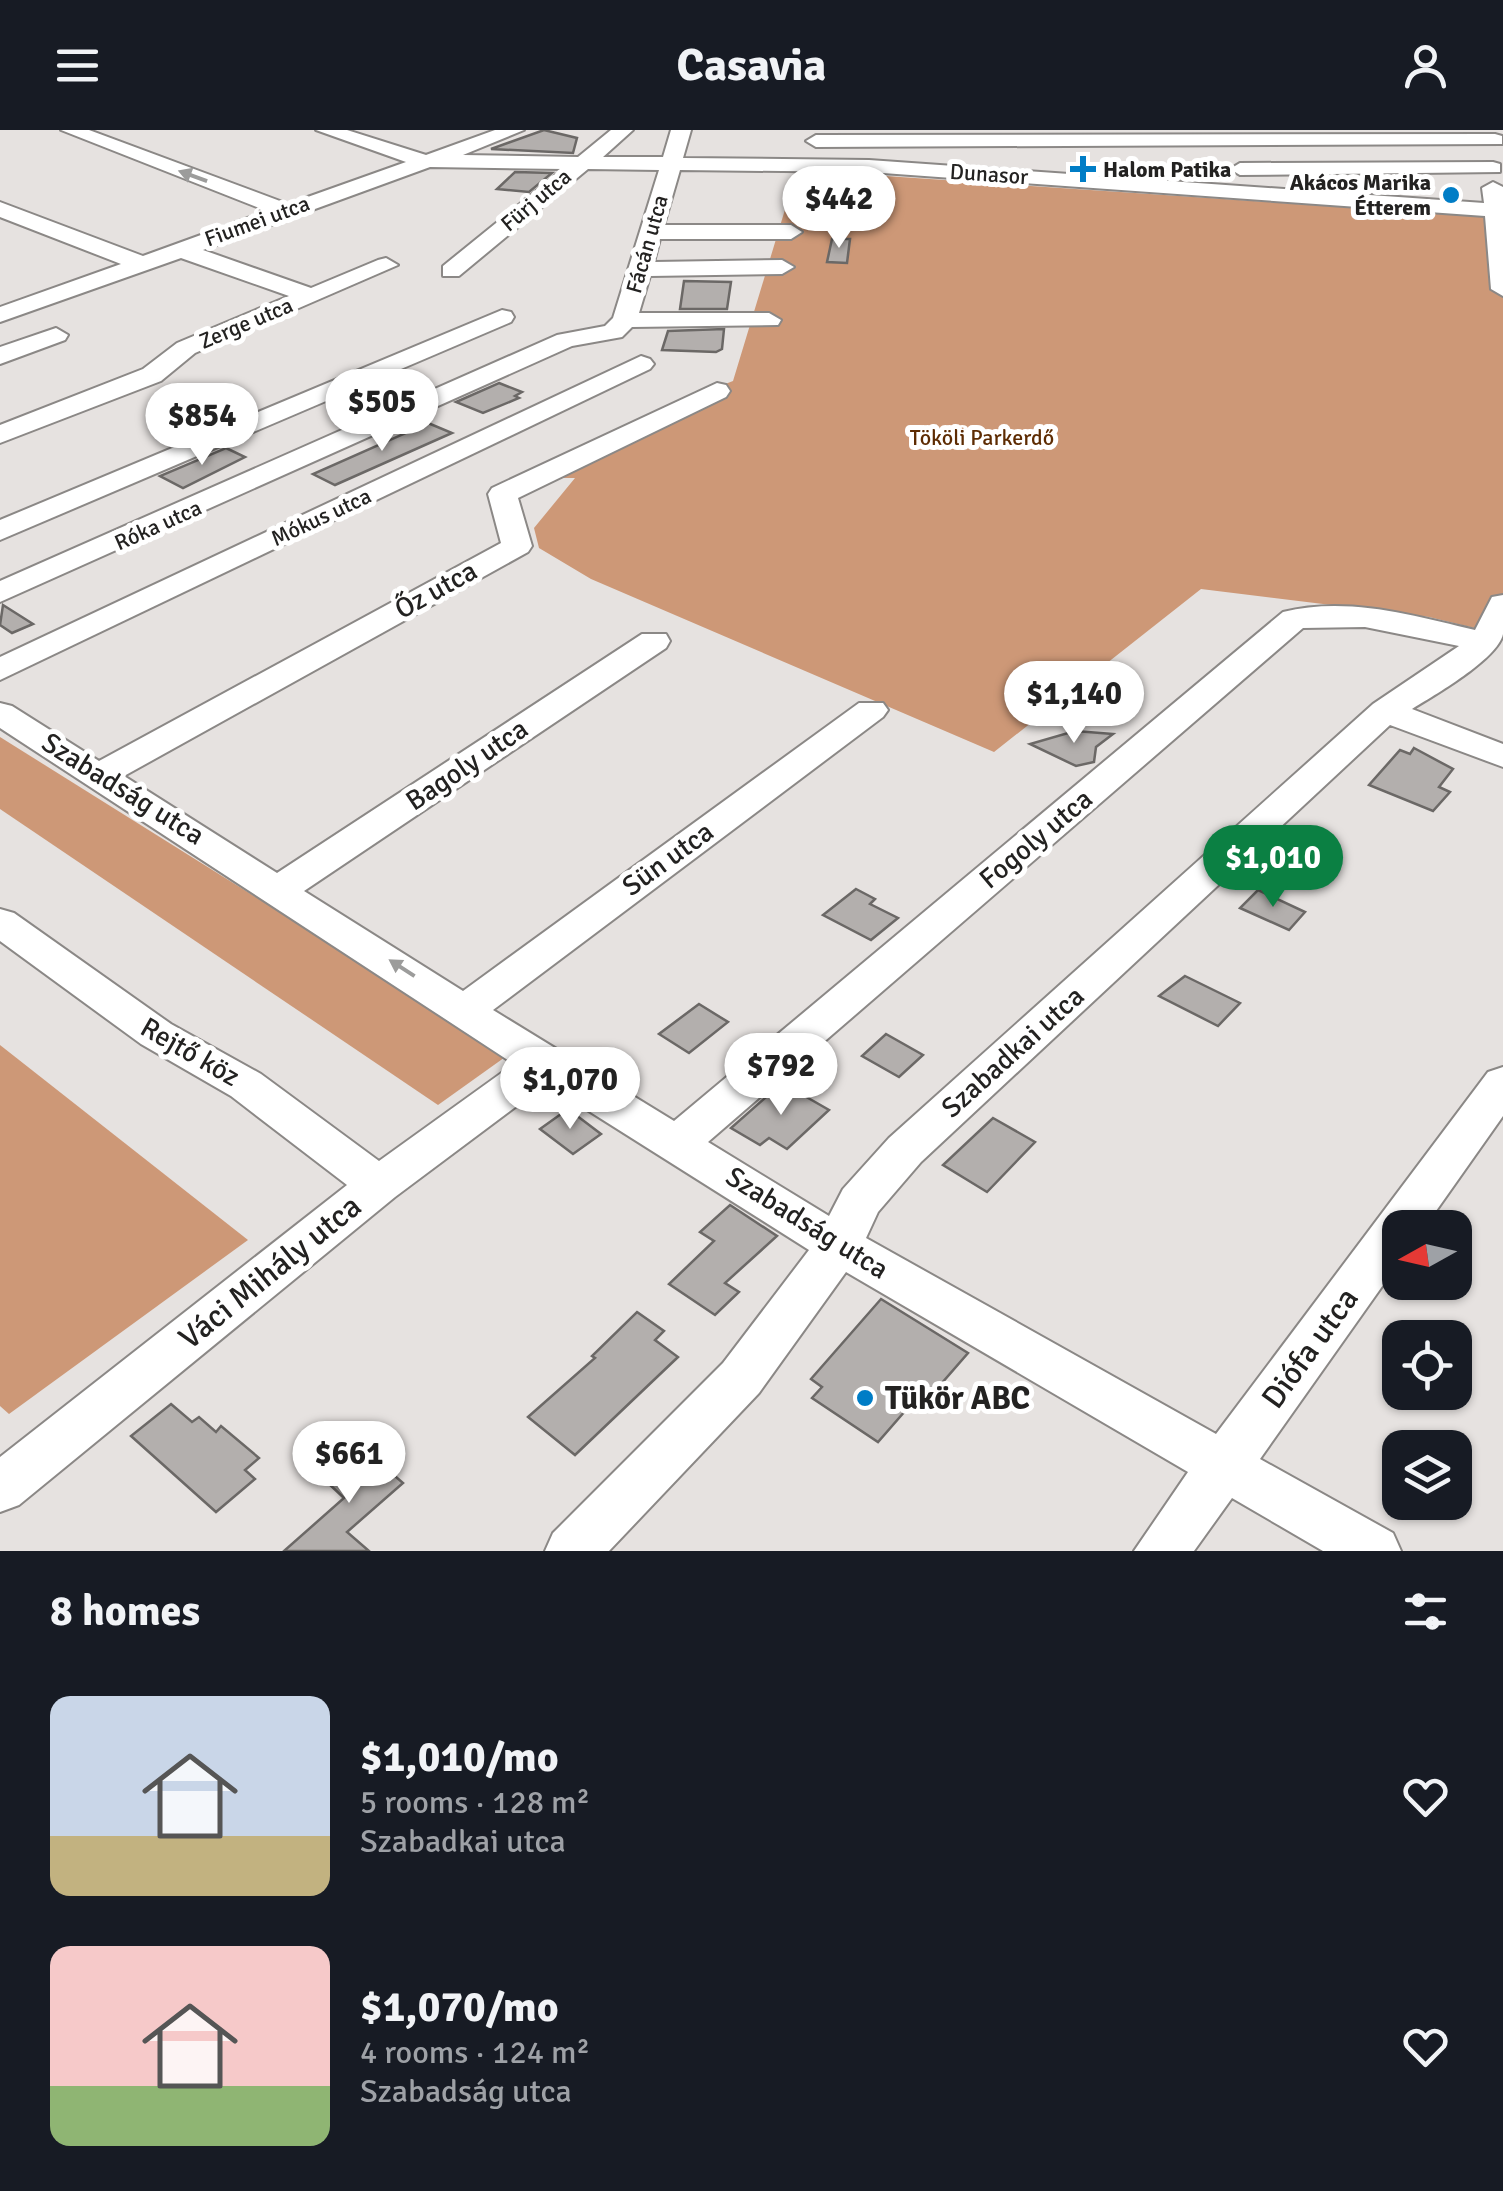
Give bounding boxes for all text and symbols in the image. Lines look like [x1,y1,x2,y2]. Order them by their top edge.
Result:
icon: menu [50,38,105,93]
text: Casavia [677,38,826,93]
icon: person [1398,38,1453,93]
place label: Halom Patika [1103,156,1231,183]
street label: Dunasor [949,158,1029,190]
marker: Halom Patika [1072,158,1094,180]
street label: Fürj utca [495,163,577,237]
pin: $442 [780,166,898,251]
one-way arrow [178,168,208,183]
place label: Akácos Marika Étterem [1290,169,1431,221]
text: $442 [804,179,874,218]
marker: Akácos Marika Étterem [1440,184,1462,206]
street label: Fiumei utca [201,190,313,252]
street label: Fácán utca [620,192,674,296]
street label: Zerge utca [195,291,297,355]
pin: $505 [323,369,441,454]
text: $505 [347,382,417,421]
pin: $854 [143,383,261,468]
text: $854 [167,396,237,435]
park label: Tököli Parkerdő [910,424,1054,451]
street label: Mókus utca [267,482,375,552]
street label: Róka utca [110,494,206,556]
street label: Őz utca [389,554,483,626]
pin: $1,140 [993,661,1155,746]
text: $1,140 [1026,674,1122,713]
street label: Bagoly utca [400,712,534,818]
street label: Szabadság utca [35,725,211,853]
street label: Fogoly utca [973,782,1099,896]
street label: Sün utca [616,815,720,903]
pin: $1,010 [1192,825,1354,910]
text: $1,010 [1225,838,1321,877]
one-way arrow [388,959,416,977]
street label: Szabadkai utca [935,979,1091,1125]
street label: Rejtő köz [135,1010,245,1094]
pin: $792 [722,1033,840,1118]
text: $792 [746,1046,816,1085]
pin: $1,070 [489,1047,651,1132]
text: $1,070 [522,1060,618,1099]
street label: Szabadság utca [719,1159,895,1287]
street label: Váci Mihály utca [171,1187,369,1357]
north arrow [1382,1210,1472,1300]
map controls [1382,1210,1472,1520]
street label: Diófa utca [1253,1280,1367,1416]
button: locate [1382,1320,1472,1410]
place label: Tükör ABC [885,1379,1030,1418]
marker: Tükör ABC [854,1387,876,1409]
pin: $661 [290,1421,408,1506]
button: layers [1382,1430,1472,1520]
text: $661 [314,1434,384,1473]
icon: filters [1398,1584,1453,1639]
text: 8 homes [50,1586,200,1637]
text: $1,010/mo [360,1732,559,1783]
icon: home [130,1736,250,1856]
icon: heart [1398,1769,1453,1824]
text: 5 rooms · 128 m² [360,1783,590,1822]
text: Szabadkai utca [360,1822,566,1861]
text: $1,070/mo [360,1982,559,2033]
icon: home [130,1986,250,2106]
icon: heart [1398,2019,1453,2074]
text: 4 rooms · 124 m² [360,2033,590,2072]
text: Szabadság utca [360,2072,572,2111]

